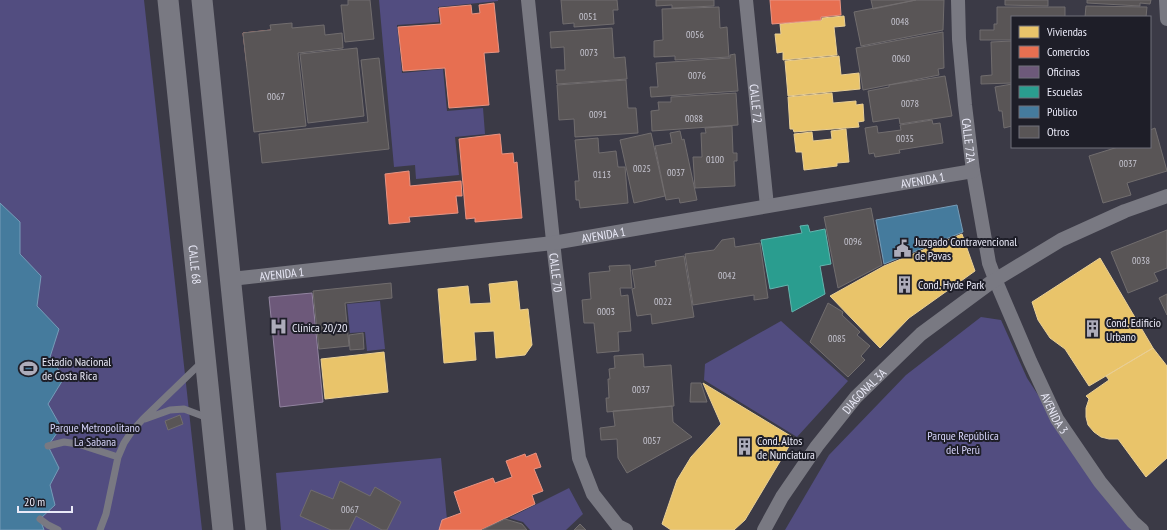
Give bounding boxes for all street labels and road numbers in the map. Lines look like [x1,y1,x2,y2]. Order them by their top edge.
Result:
street label: CALLE 72 [747,83,766,124]
street label: CALLE 72A [959,117,979,164]
street label: AVENIDA 1 [899,168,946,191]
street label: AVENIDA 1 [580,223,626,246]
street label: CALLE 68 [186,244,205,285]
street label: CALLE 70 [547,252,566,293]
street label: AVENIDA 1 [259,263,305,283]
street label: DIAGONAL 3A [838,365,889,416]
street label: AVENIDA 3 [1038,390,1072,436]

